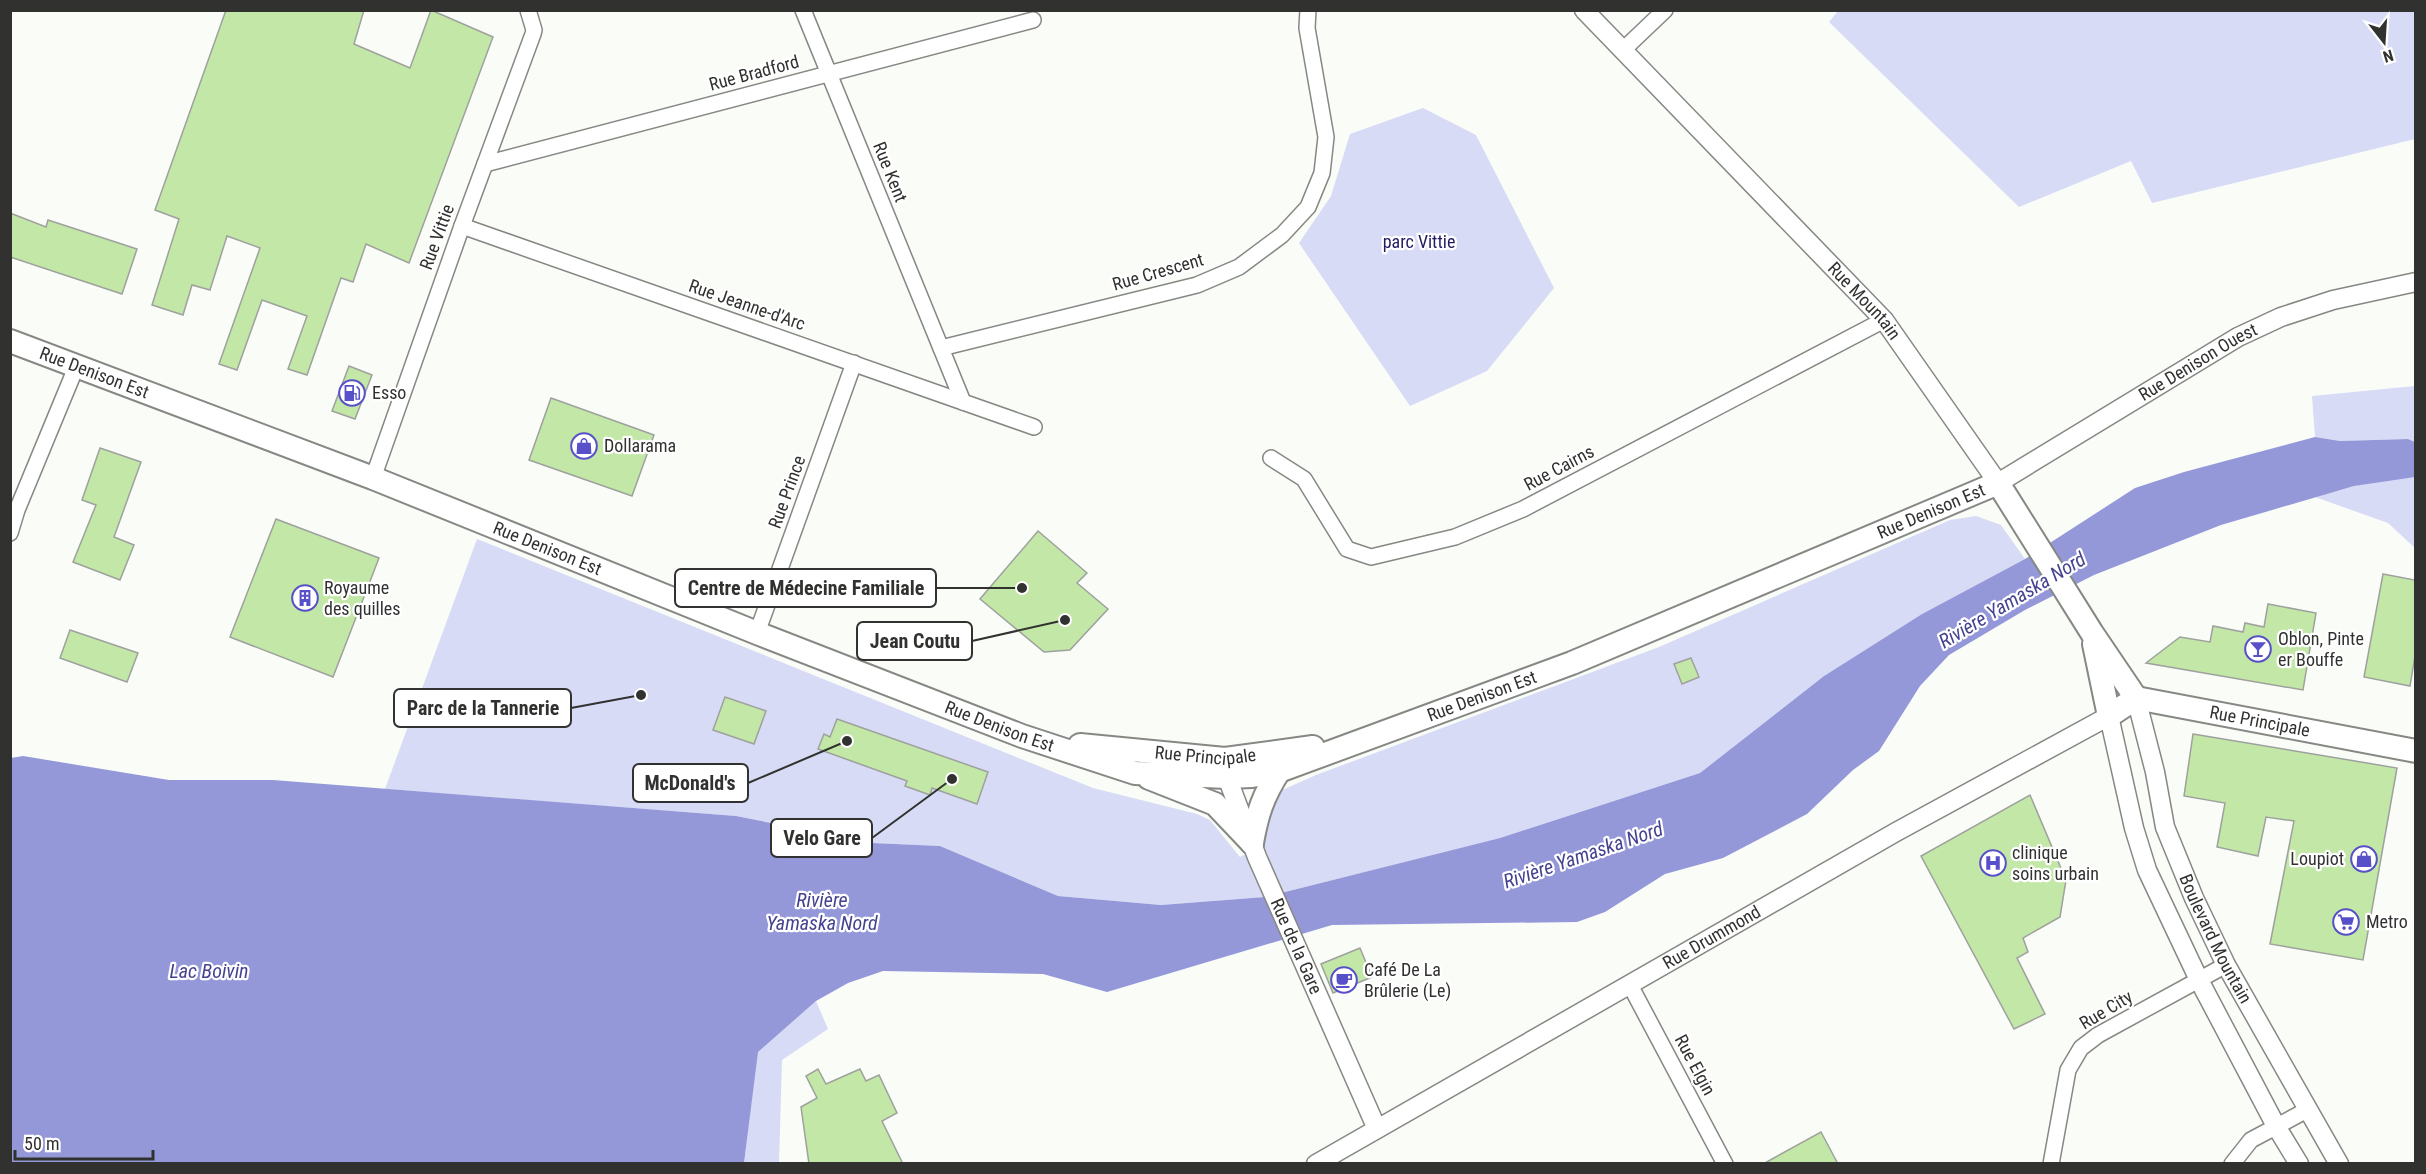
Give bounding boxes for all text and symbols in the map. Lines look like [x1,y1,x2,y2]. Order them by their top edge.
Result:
north arrow [2354,12,2414,72]
text: N [2381,45,2396,66]
street label: Rue Bradford [707,50,801,95]
street label: Rue Kent [869,139,912,205]
street label: Rue Vittie [415,201,458,272]
park label: parc Vittie [1383,231,1455,252]
street label: Rue Crescent [1110,248,1206,295]
street label: Rue Mountain [1824,258,1905,343]
street label: Rue Jeanne-d'Arc [686,275,808,334]
street label: Rue Denison Ouest [2135,319,2260,405]
street label: Rue Denison Est [37,342,152,402]
fuel station icon: Esso [337,378,367,408]
place label: Esso [372,382,406,403]
shop icon: Dollarama [569,431,599,461]
place label: Dollarama [604,435,676,456]
street label: Rue Cairns [1520,440,1597,495]
street label: Rue Prince [764,453,809,531]
street label: Rue Denison Est [1874,479,1988,543]
street label: Rue Denison Est [490,517,605,579]
water label: Rivière Yamaska Nord [1934,546,2090,653]
callout: Centre de Médecine Familiale [675,569,936,607]
text: Centre de Médecine Familiale [688,576,924,600]
place label: Royaume des quilles [324,577,400,619]
building icon: Royaume des quilles [290,583,320,613]
callout: Jean Coutu [857,622,972,660]
place label: Oblon, Pinte er Bouffe [2278,628,2364,670]
text: Jean Coutu [870,629,960,653]
bar icon: Oblon, Pinte er Bouffe [2243,634,2273,664]
street label: Rue Denison Est [1424,666,1539,726]
callout: Parc de la Tannerie [394,689,571,727]
text: Parc de la Tannerie [407,696,559,720]
street label: Rue Denison Est [942,696,1057,756]
street label: Rue Principale [2208,701,2312,741]
street label: Rue Principale [1154,741,1257,769]
callout: McDonald's [633,764,748,802]
text: McDonald's [644,771,736,795]
water label: Rivière Yamaska Nord [1500,816,1666,894]
callout: Velo Gare [771,819,872,857]
text: Velo Gare [783,826,861,850]
place label: clinique soins urbain [2012,842,2099,884]
shop icon: Loupiot [2349,844,2379,874]
hospital icon: clinique soins urbain [1978,848,2008,878]
place label: Loupiot [2290,848,2344,869]
street label: Boulevard Mountain [2175,871,2257,1007]
water label: Rivière Yamaska Nord [766,888,878,935]
street label: Rue de la Gare [1267,895,1327,997]
street label: Rue Drummond [1659,901,1764,973]
supermarket icon: Metro [2331,907,2361,937]
place label: Metro [2366,911,2408,932]
water label: Lac Boivin [170,959,248,983]
place label: Café De La Brûlerie (Le) [1364,959,1451,1002]
cafe icon: Café De La Brûlerie (Le) [1329,965,1359,995]
street label: Rue City [2075,985,2136,1034]
street label: Rue Elgin [1671,1031,1720,1099]
scale bar [15,1123,153,1161]
text: 50 m [24,1133,59,1154]

